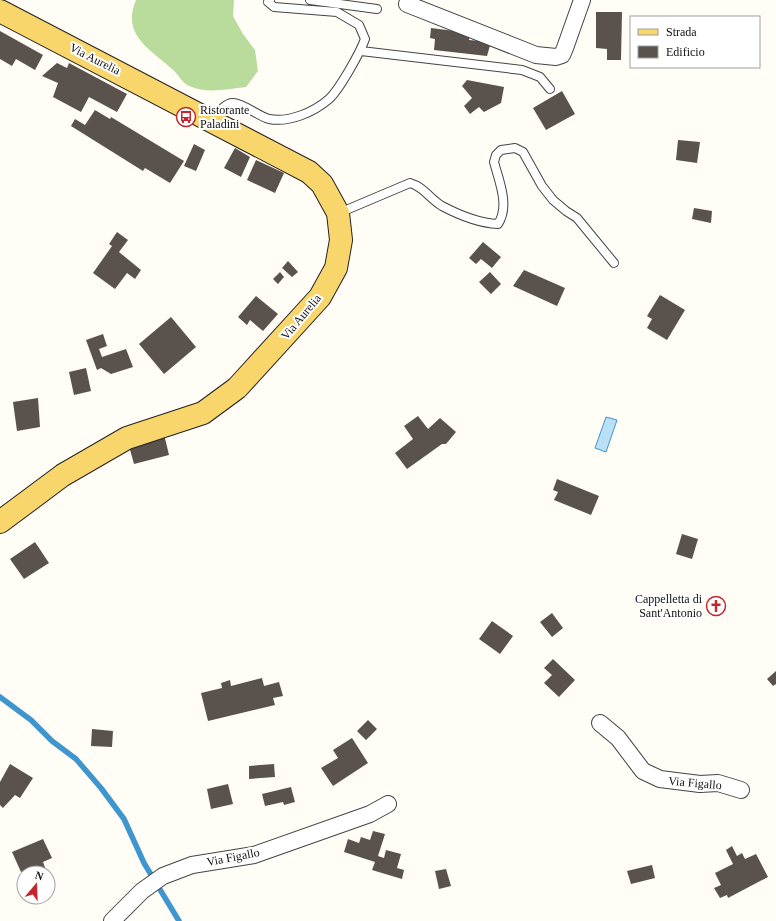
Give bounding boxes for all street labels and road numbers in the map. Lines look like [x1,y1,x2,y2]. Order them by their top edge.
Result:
street label: Via Aurelia [67,40,123,78]
street label: Via Aurelia [278,291,324,343]
street label: Via Figallo [668,774,722,792]
street label: Via Figallo [205,845,261,869]

